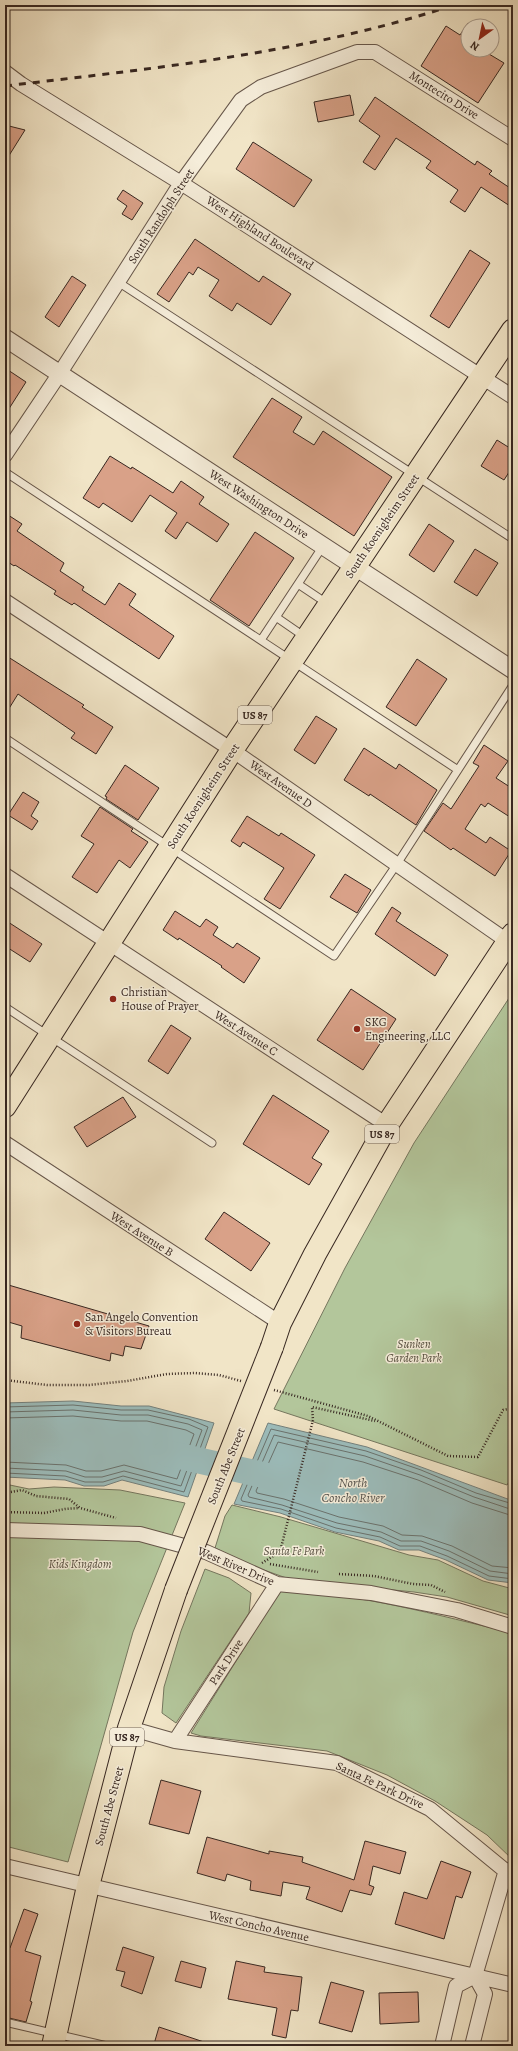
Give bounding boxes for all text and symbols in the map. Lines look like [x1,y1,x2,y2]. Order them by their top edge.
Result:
north arrow [460,18,500,58]
text: N [467,37,482,54]
street label: Montecito Drive [406,67,482,123]
street label: South Randolph Street [124,165,198,267]
street label: West Highland Boulevard [202,192,317,274]
street label: West Washington Drive [205,465,312,542]
street label: South Koenigheim Street [341,471,423,581]
road number: US 87 [238,706,272,724]
street label: South Koenigheim Street [163,740,243,852]
street label: West Avenue D [246,756,316,812]
place label: Christian House of Prayer [121,984,199,1014]
marker: Christian House of Prayer [108,994,118,1004]
street label: West Avenue C [210,1006,281,1059]
place label: SKG Engineering, LLC [365,1014,451,1044]
marker: SKG Engineering, LLC [352,1024,362,1034]
road number: US 87 [365,1125,399,1143]
street label: West Avenue B [107,1207,177,1260]
place label: San Angelo Convention & Visitors Bureau [85,1309,199,1339]
marker: San Angelo Convention & Visitors Bureau [72,1319,82,1329]
park label: Sunken Garden Park [386,1336,442,1366]
street label: South Abe Street [203,1425,249,1507]
water label: North Concho River [322,1474,385,1506]
street label: West River Drive [194,1542,277,1589]
park label: Santa Fe Park [264,1543,325,1559]
park label: Kids Kingdom [49,1556,112,1572]
street label: Park Drive [205,1636,247,1688]
road number: US 87 [110,1728,144,1746]
street label: Santa Fe Park Drive [333,1758,427,1812]
street label: South Abe Street [91,1765,127,1847]
street label: West Concho Avenue [206,1906,311,1945]

